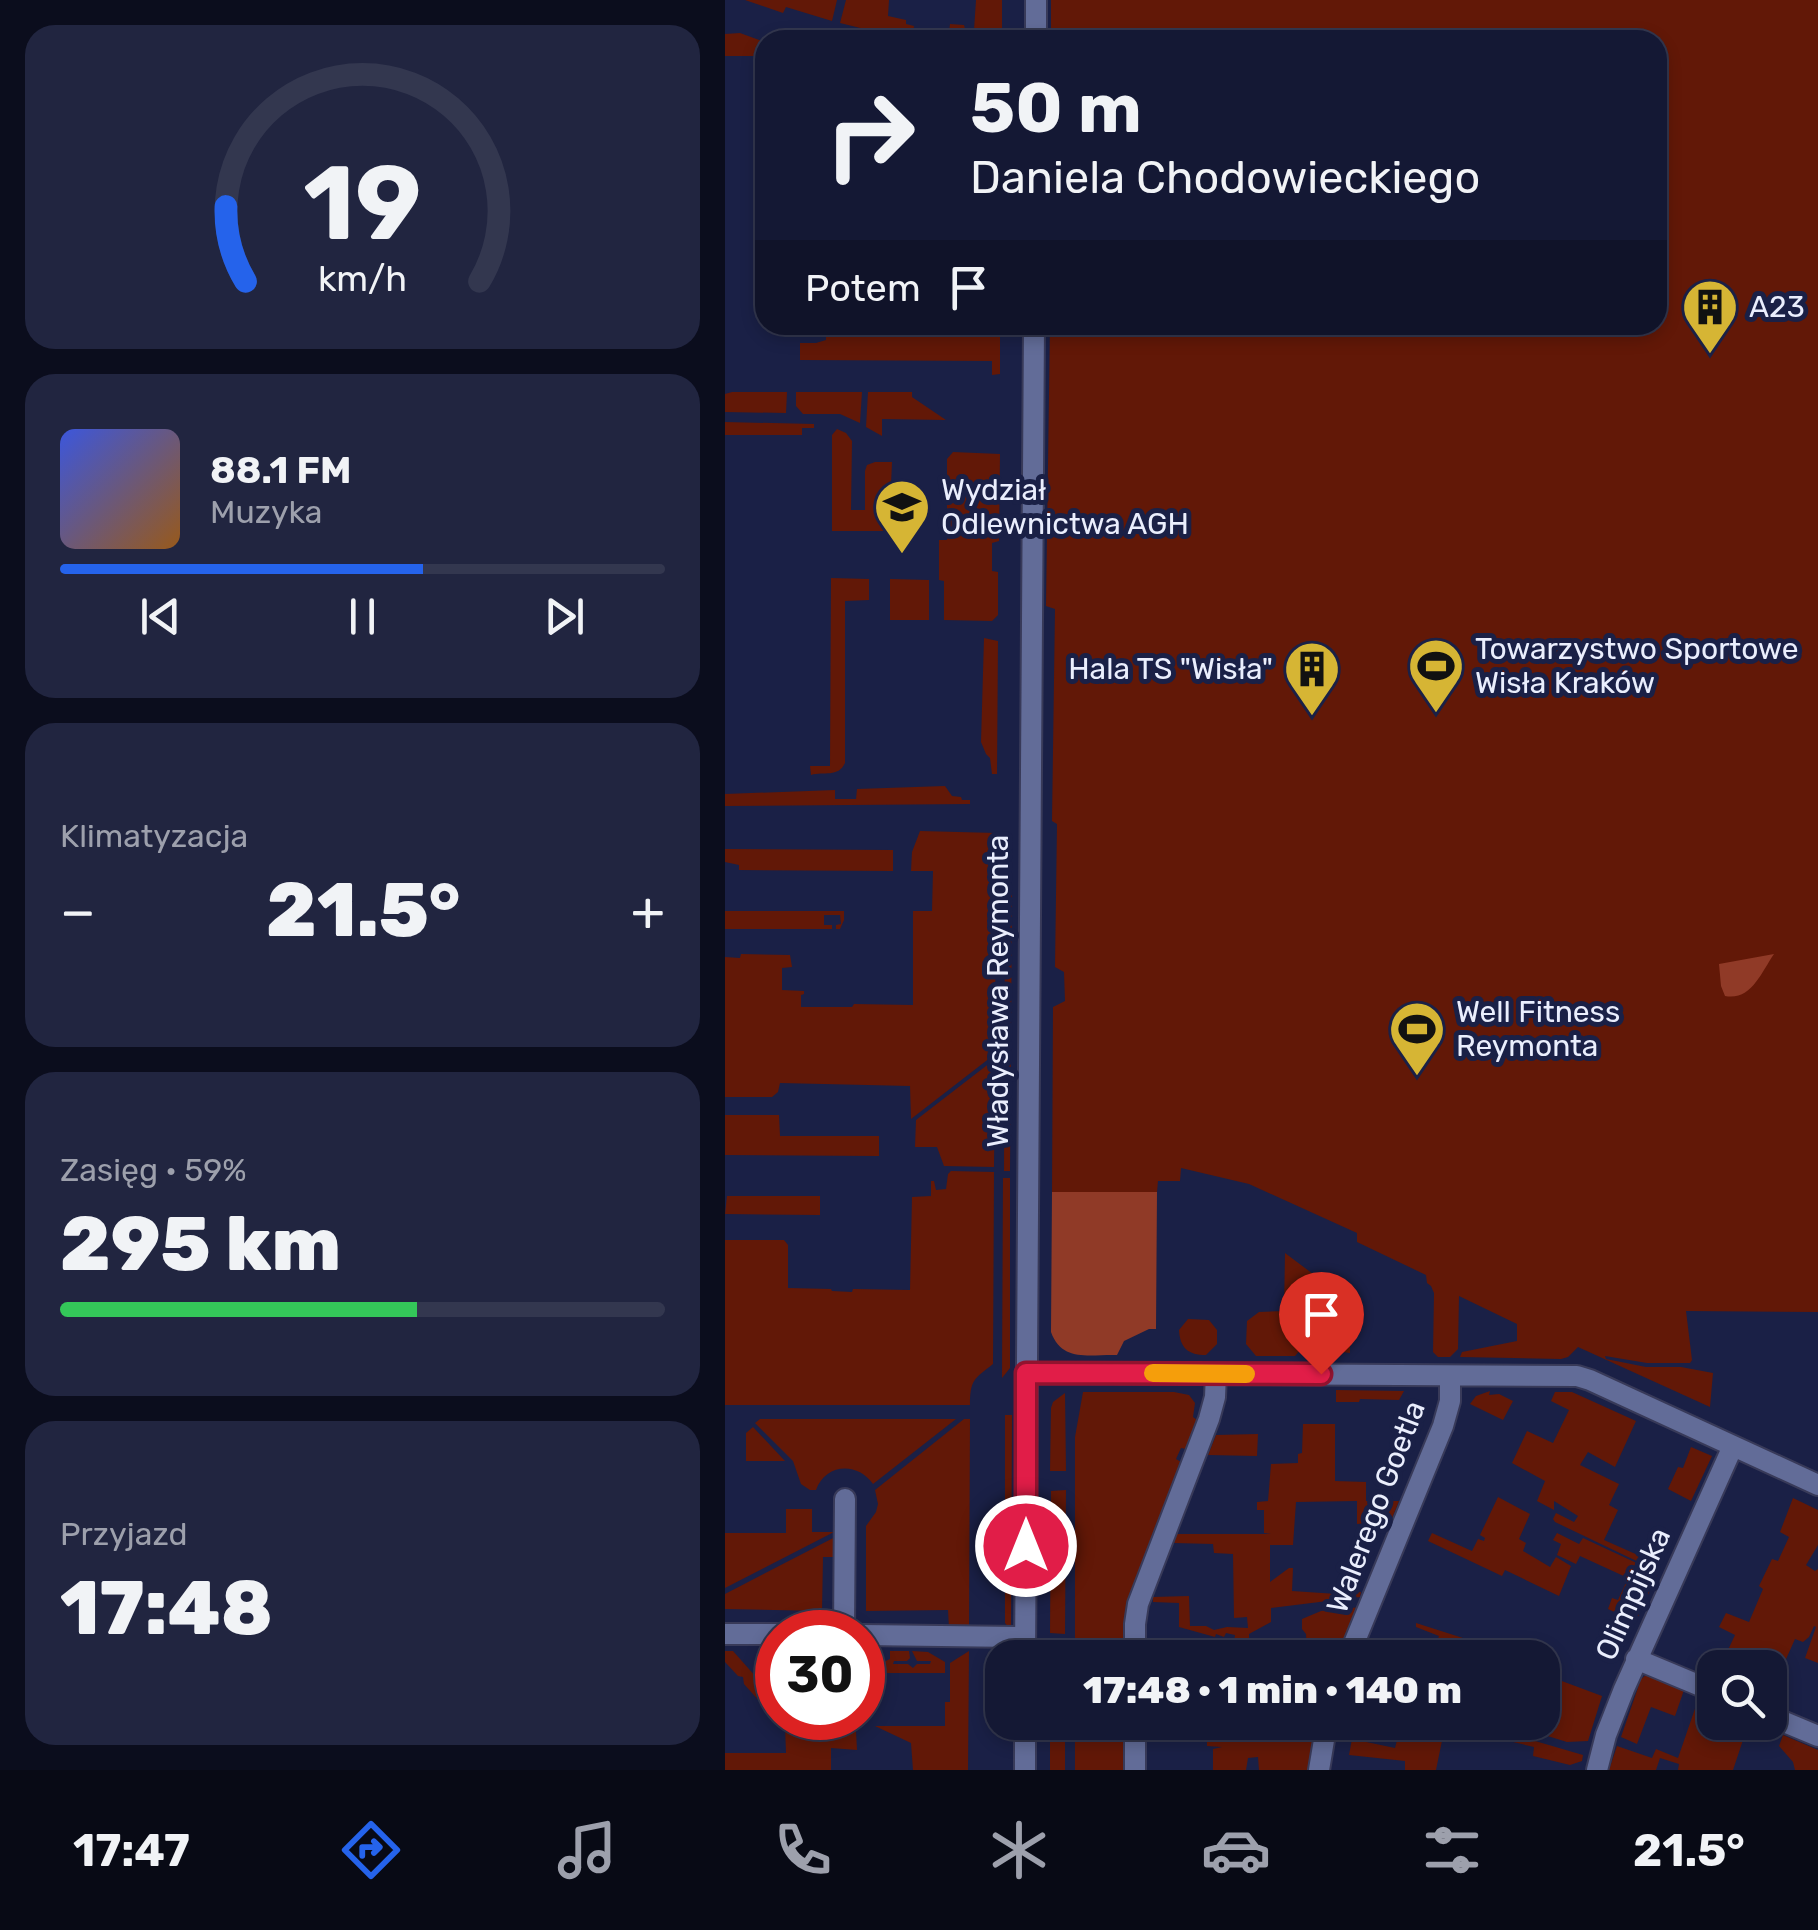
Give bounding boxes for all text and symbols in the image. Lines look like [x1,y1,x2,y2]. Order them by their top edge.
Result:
text: 50 m [970,67,1142,150]
icon: right [805,70,935,200]
text: 19 [303,142,422,265]
text: Daniela Chodowieckiego [970,151,1480,204]
text: km/h [318,258,407,300]
icon: arrive [941,260,996,315]
text: Potem [805,265,921,311]
building icon: A23 [1680,277,1740,356]
place label: A23 [1749,289,1805,325]
text: 88.1 FM [210,447,352,493]
place label: Wydział Odlewnictwa AGH [941,472,1189,542]
school or university icon: Wydział Odlewnictwa AGH [872,477,932,556]
text: Muzyka [210,493,322,531]
icon: previous [133,589,188,644]
icon: pause [335,589,390,644]
icon: next [537,589,592,644]
place label: Towarzystwo Sportowe Wisła Kraków [1475,631,1799,701]
sports icon: Towarzystwo Sportowe Wisła Kraków [1406,636,1466,715]
building icon: Hala TS "Wisła" [1282,639,1342,718]
place label: Hala TS "Wisła" [1068,651,1273,687]
text: Klimatyzacja [60,817,248,855]
street label: Władysława Reymonta [980,835,1016,1147]
text: 21.5° [266,866,460,955]
text: − [60,879,96,944]
text: + [631,879,665,944]
place label: Well Fitness Reymonta [1456,994,1620,1064]
sports icon: Well Fitness Reymonta [1387,999,1447,1078]
text: Zasięg · 59% [60,1151,247,1189]
text: 295 km [60,1200,341,1289]
pin [1279,1272,1364,1375]
icon: arrive [1294,1287,1349,1342]
street label: Walerego Goetla [1319,1396,1433,1618]
position arrow [974,1494,1078,1598]
text: Przyjazd [60,1515,188,1553]
street label: Olimpijska [1588,1522,1678,1666]
text: 17:48 [60,1564,273,1653]
speed limit sign: 30 [755,1610,885,1740]
map controls [1697,1650,1787,1740]
button: search [1697,1650,1787,1740]
text: 17:48 · 1 min · 140 m [1083,1667,1462,1713]
icon: directions [336,1815,406,1885]
icon: music [552,1815,622,1885]
icon: phone [768,1815,838,1885]
icon: climate [984,1815,1054,1885]
icon: car [1201,1815,1271,1885]
icon: filters [1417,1815,1487,1885]
text: 17:47 [73,1824,190,1877]
text: 21.5° [1633,1824,1745,1877]

